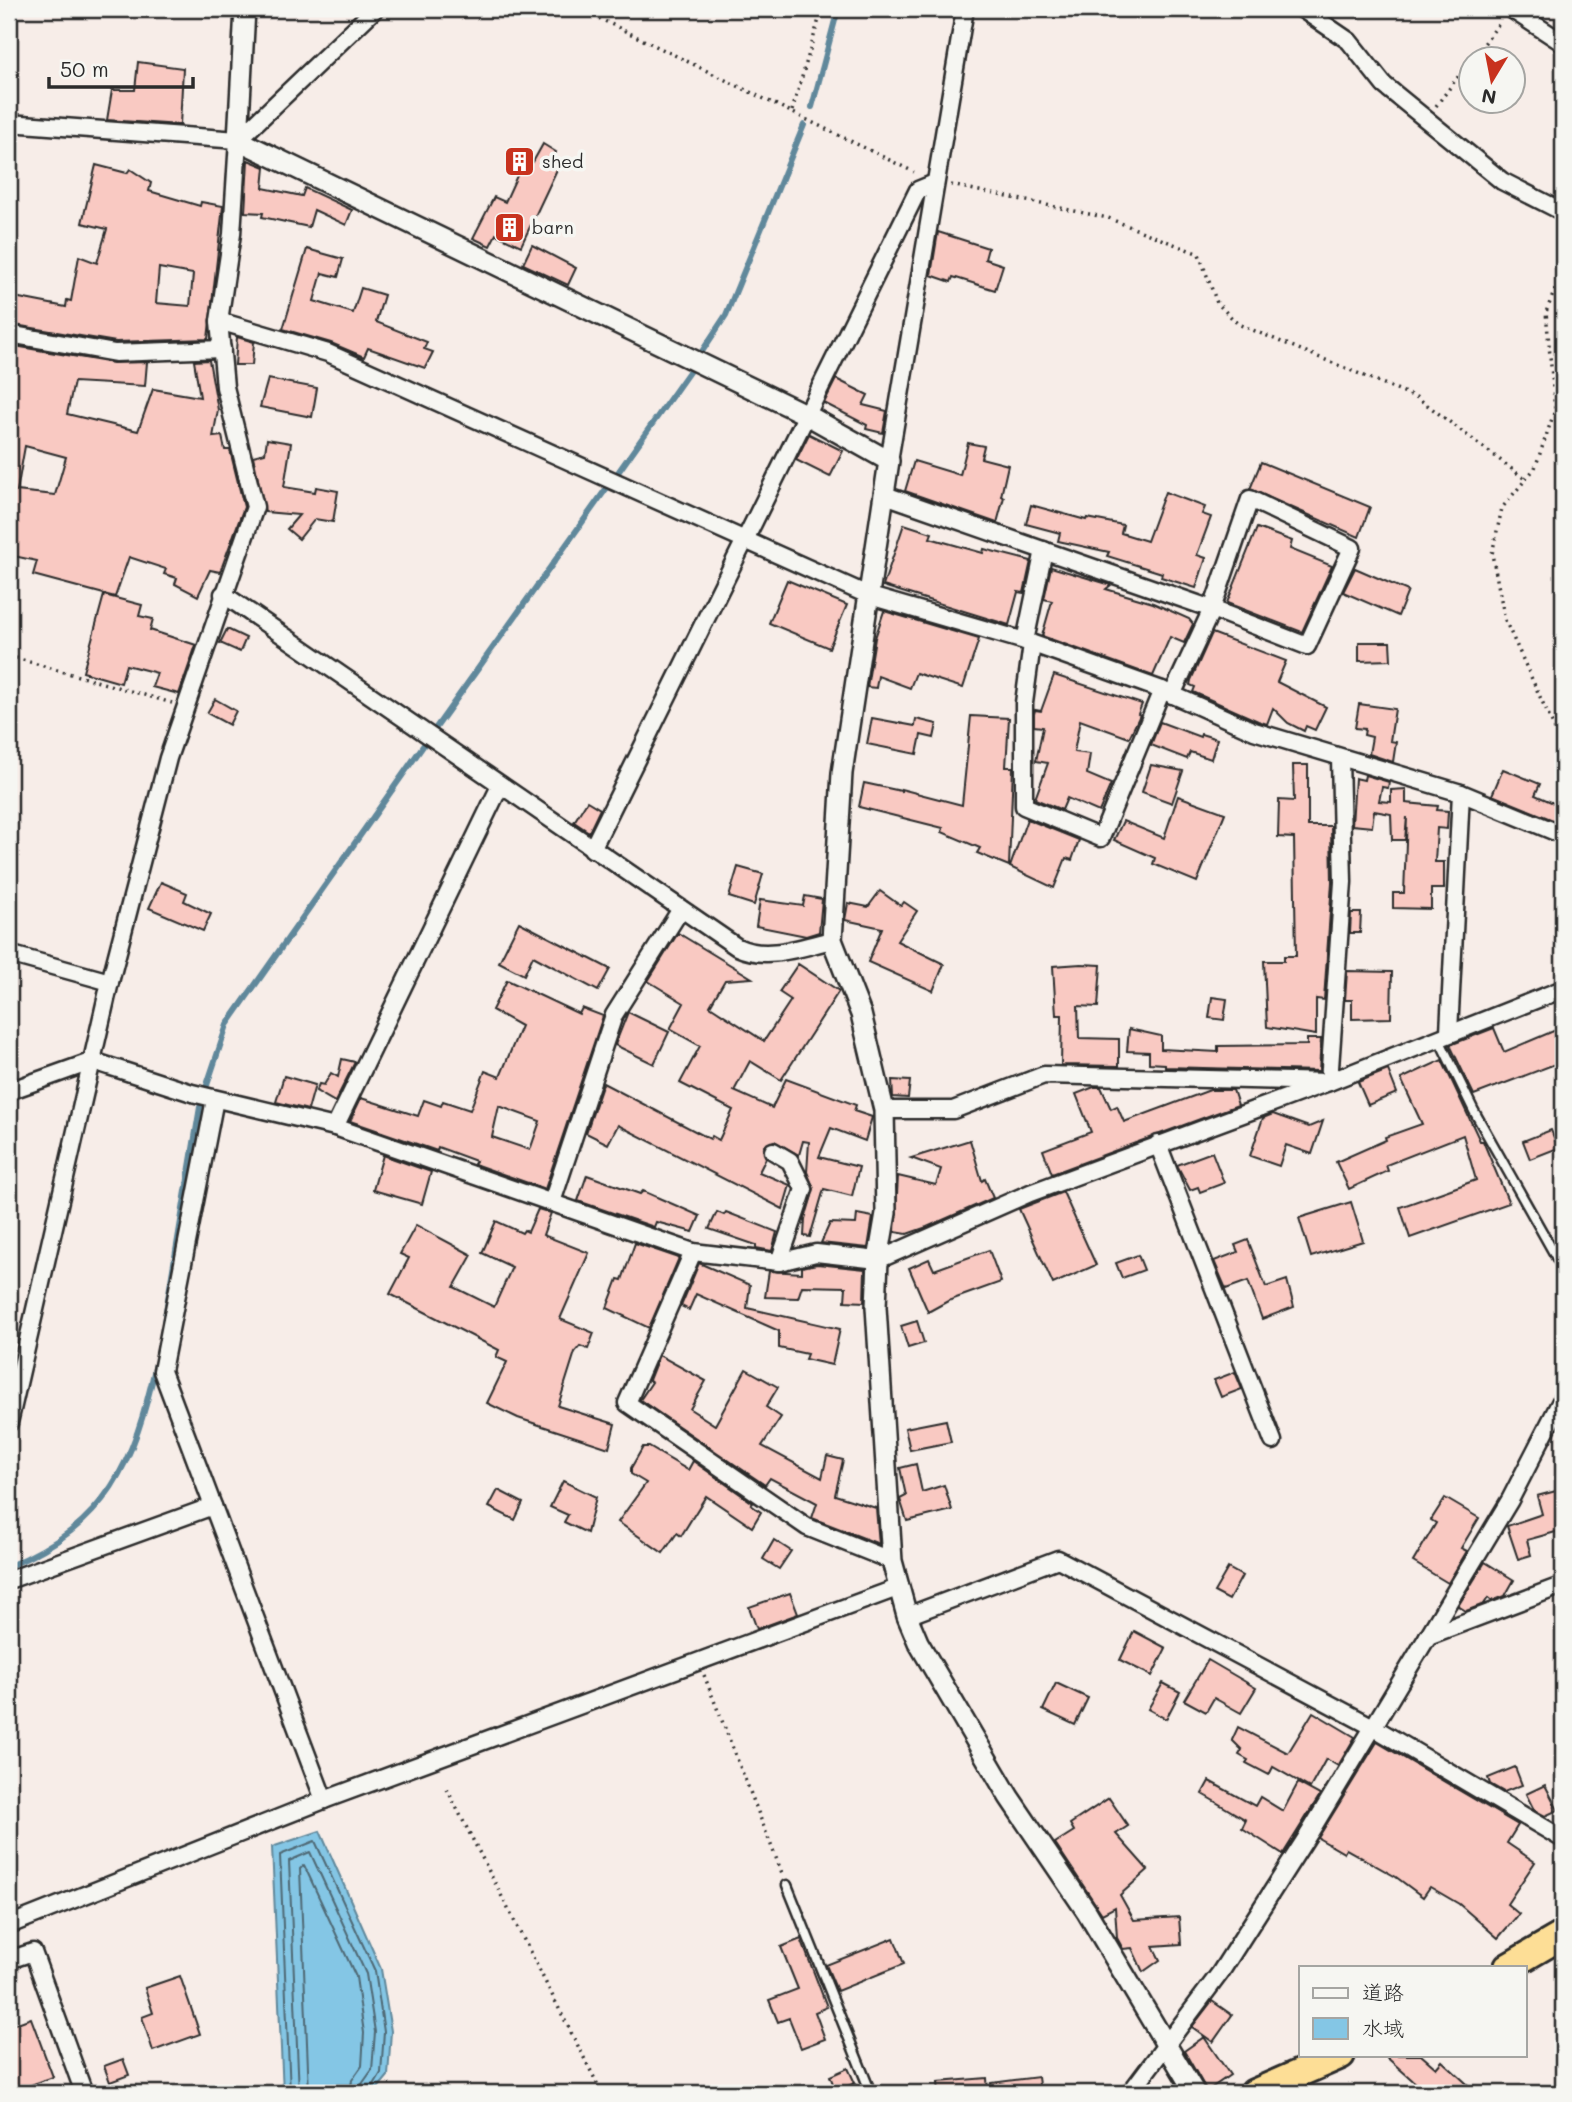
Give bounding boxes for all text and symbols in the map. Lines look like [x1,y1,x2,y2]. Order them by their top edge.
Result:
scale bar [49,46,192,90]
north arrow [1456,46,1526,116]
text: 50 m [60,55,109,82]
text: N [1480,84,1498,111]
building icon: shed [502,145,536,179]
place label: shed [542,149,583,173]
building icon: barn [492,211,526,245]
place label: barn [532,215,574,239]
legend [1299,1966,1526,2056]
text: 道路 [1362,1978,1404,2005]
text: 水域 [1362,2014,1404,2041]

